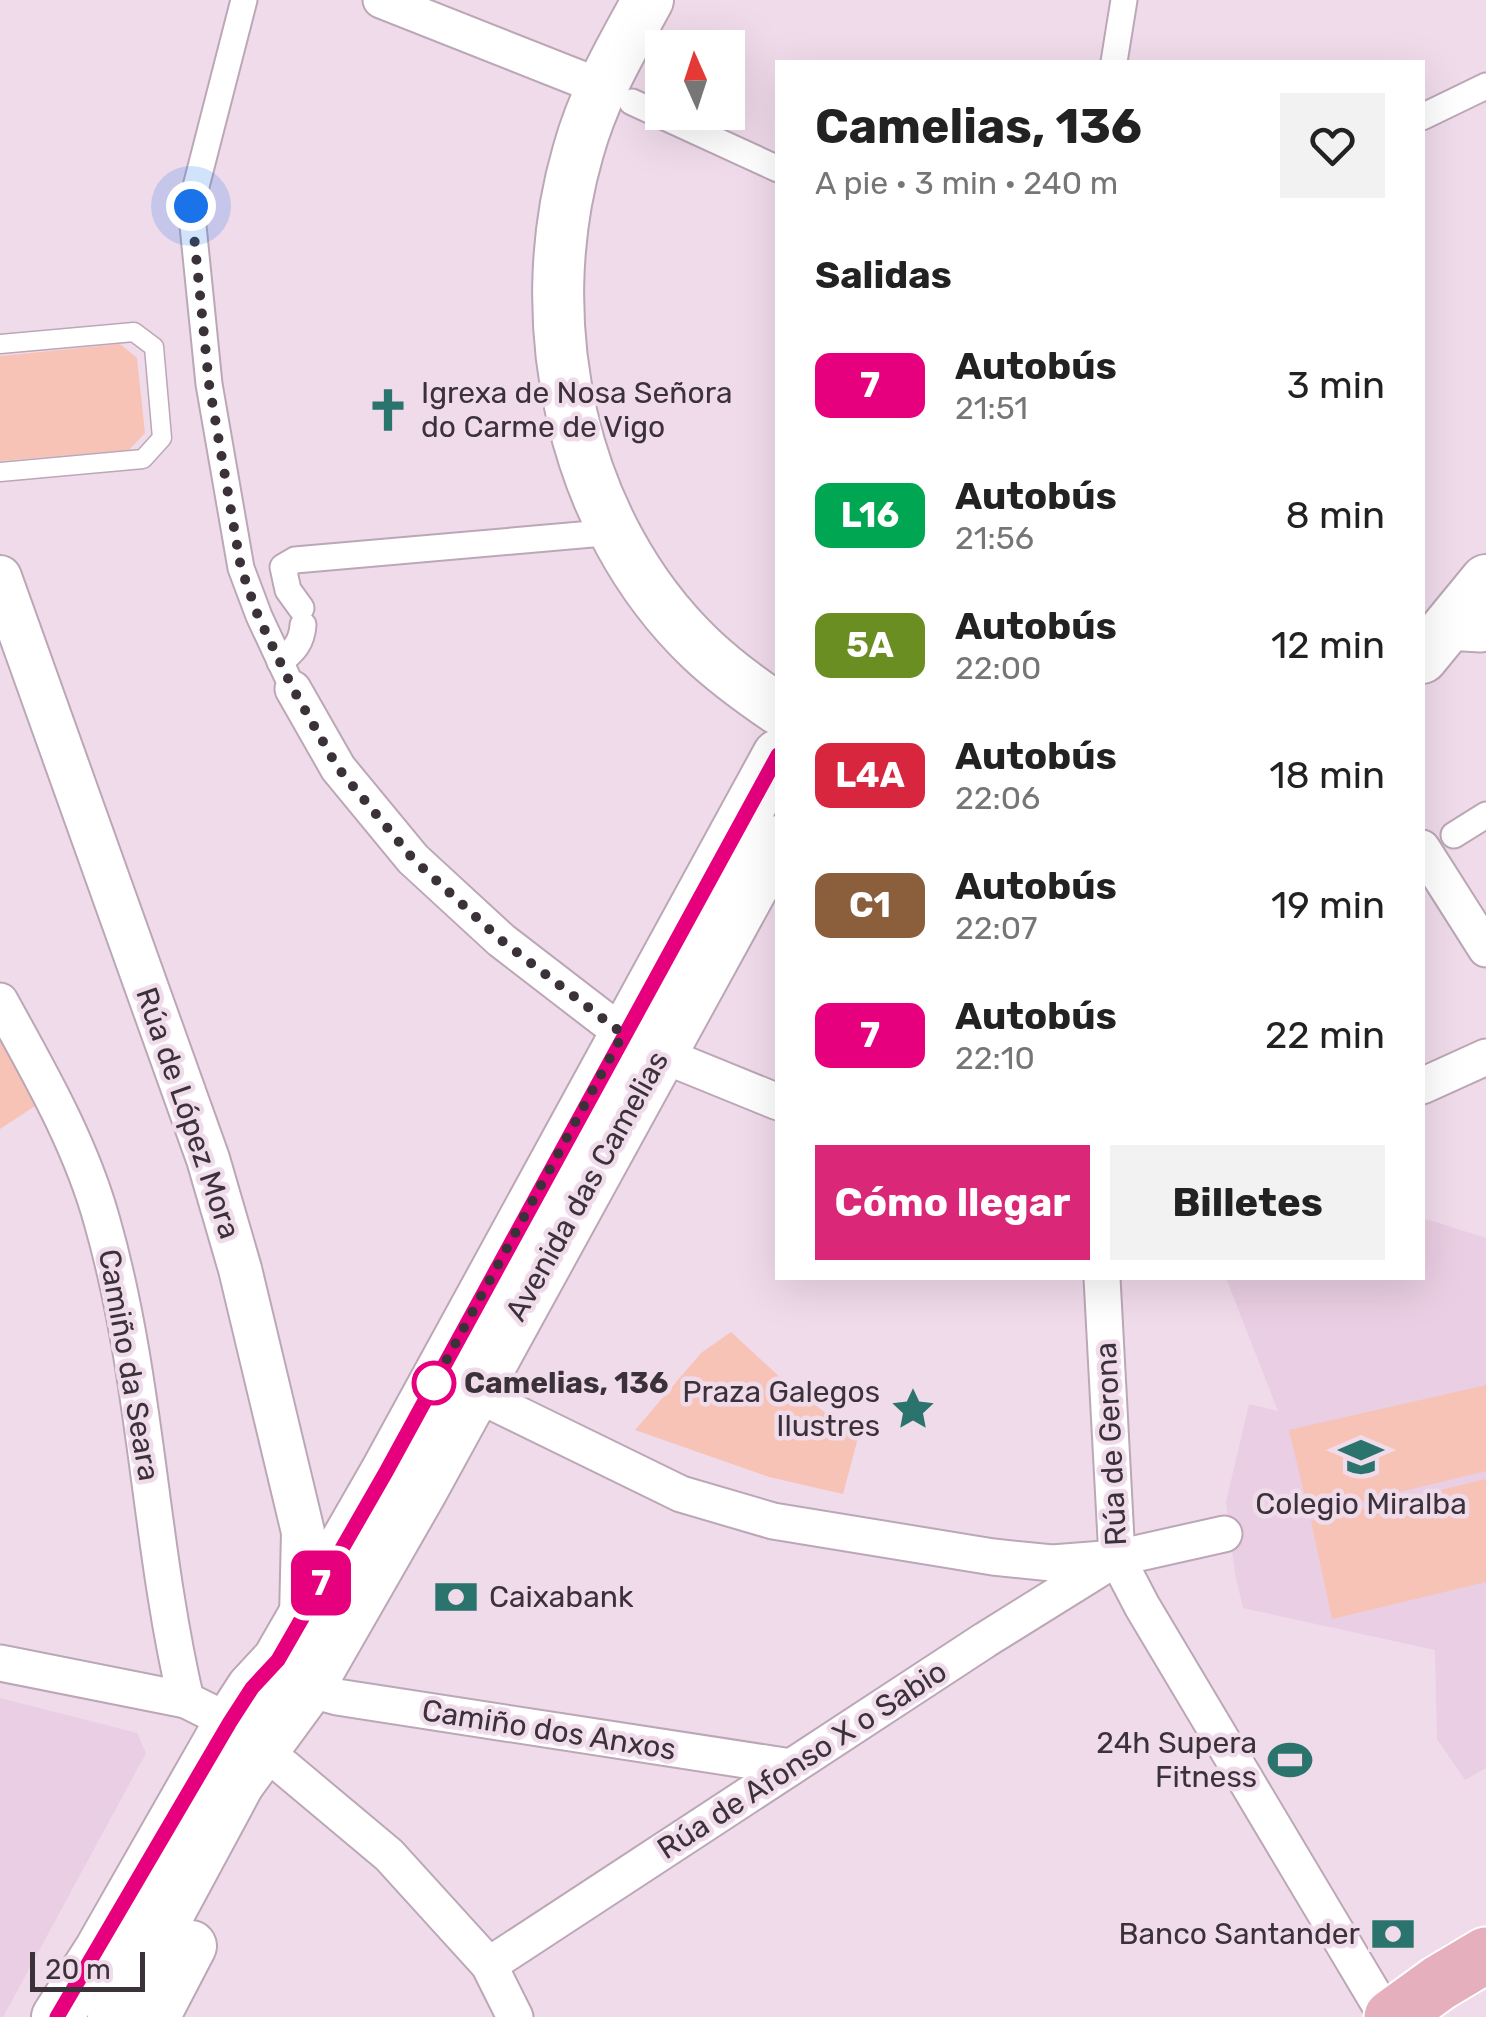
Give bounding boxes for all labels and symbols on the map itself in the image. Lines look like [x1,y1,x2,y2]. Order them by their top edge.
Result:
north arrow [645,30,745,130]
your location [166,181,216,231]
place label: Igrexa de Nosa Señora do Carme de Vigo [421,375,732,445]
church icon: Igrexa de Nosa Señora do Carme de Vigo [364,386,412,434]
street label: Rúa de López Mora [128,983,248,1243]
street label: Avenida das Camelias [498,1045,676,1327]
street label: Camiño da Seara [91,1246,167,1484]
street label: Rúa de Gerona [1088,1341,1134,1547]
marker: Camelias, 136 [413,1362,455,1404]
place label: Camelias, 136 [464,1365,668,1401]
place label: Praza Galegos Ilustres [682,1374,880,1444]
place icon: Praza Galegos Ilustres [889,1385,937,1433]
school or university icon: Colegio Miralba [1337,1433,1385,1481]
place label: Colegio Miralba [1255,1486,1467,1522]
line badge: 7 [288,1550,354,1616]
bank icon: Caixabank [432,1573,480,1621]
place label: Caixabank [489,1579,634,1615]
street label: Rúa de Afonso X o Sabio [651,1653,953,1867]
street label: Camiño dos Anxos [419,1692,679,1768]
place label: 24h Supera Fitness [1096,1725,1257,1795]
sports icon: 24h Supera Fitness [1266,1736,1314,1784]
bank icon: Banco Santander [1369,1910,1417,1958]
place label: Banco Santander [1118,1916,1361,1952]
scale bar [30,1947,145,1992]

